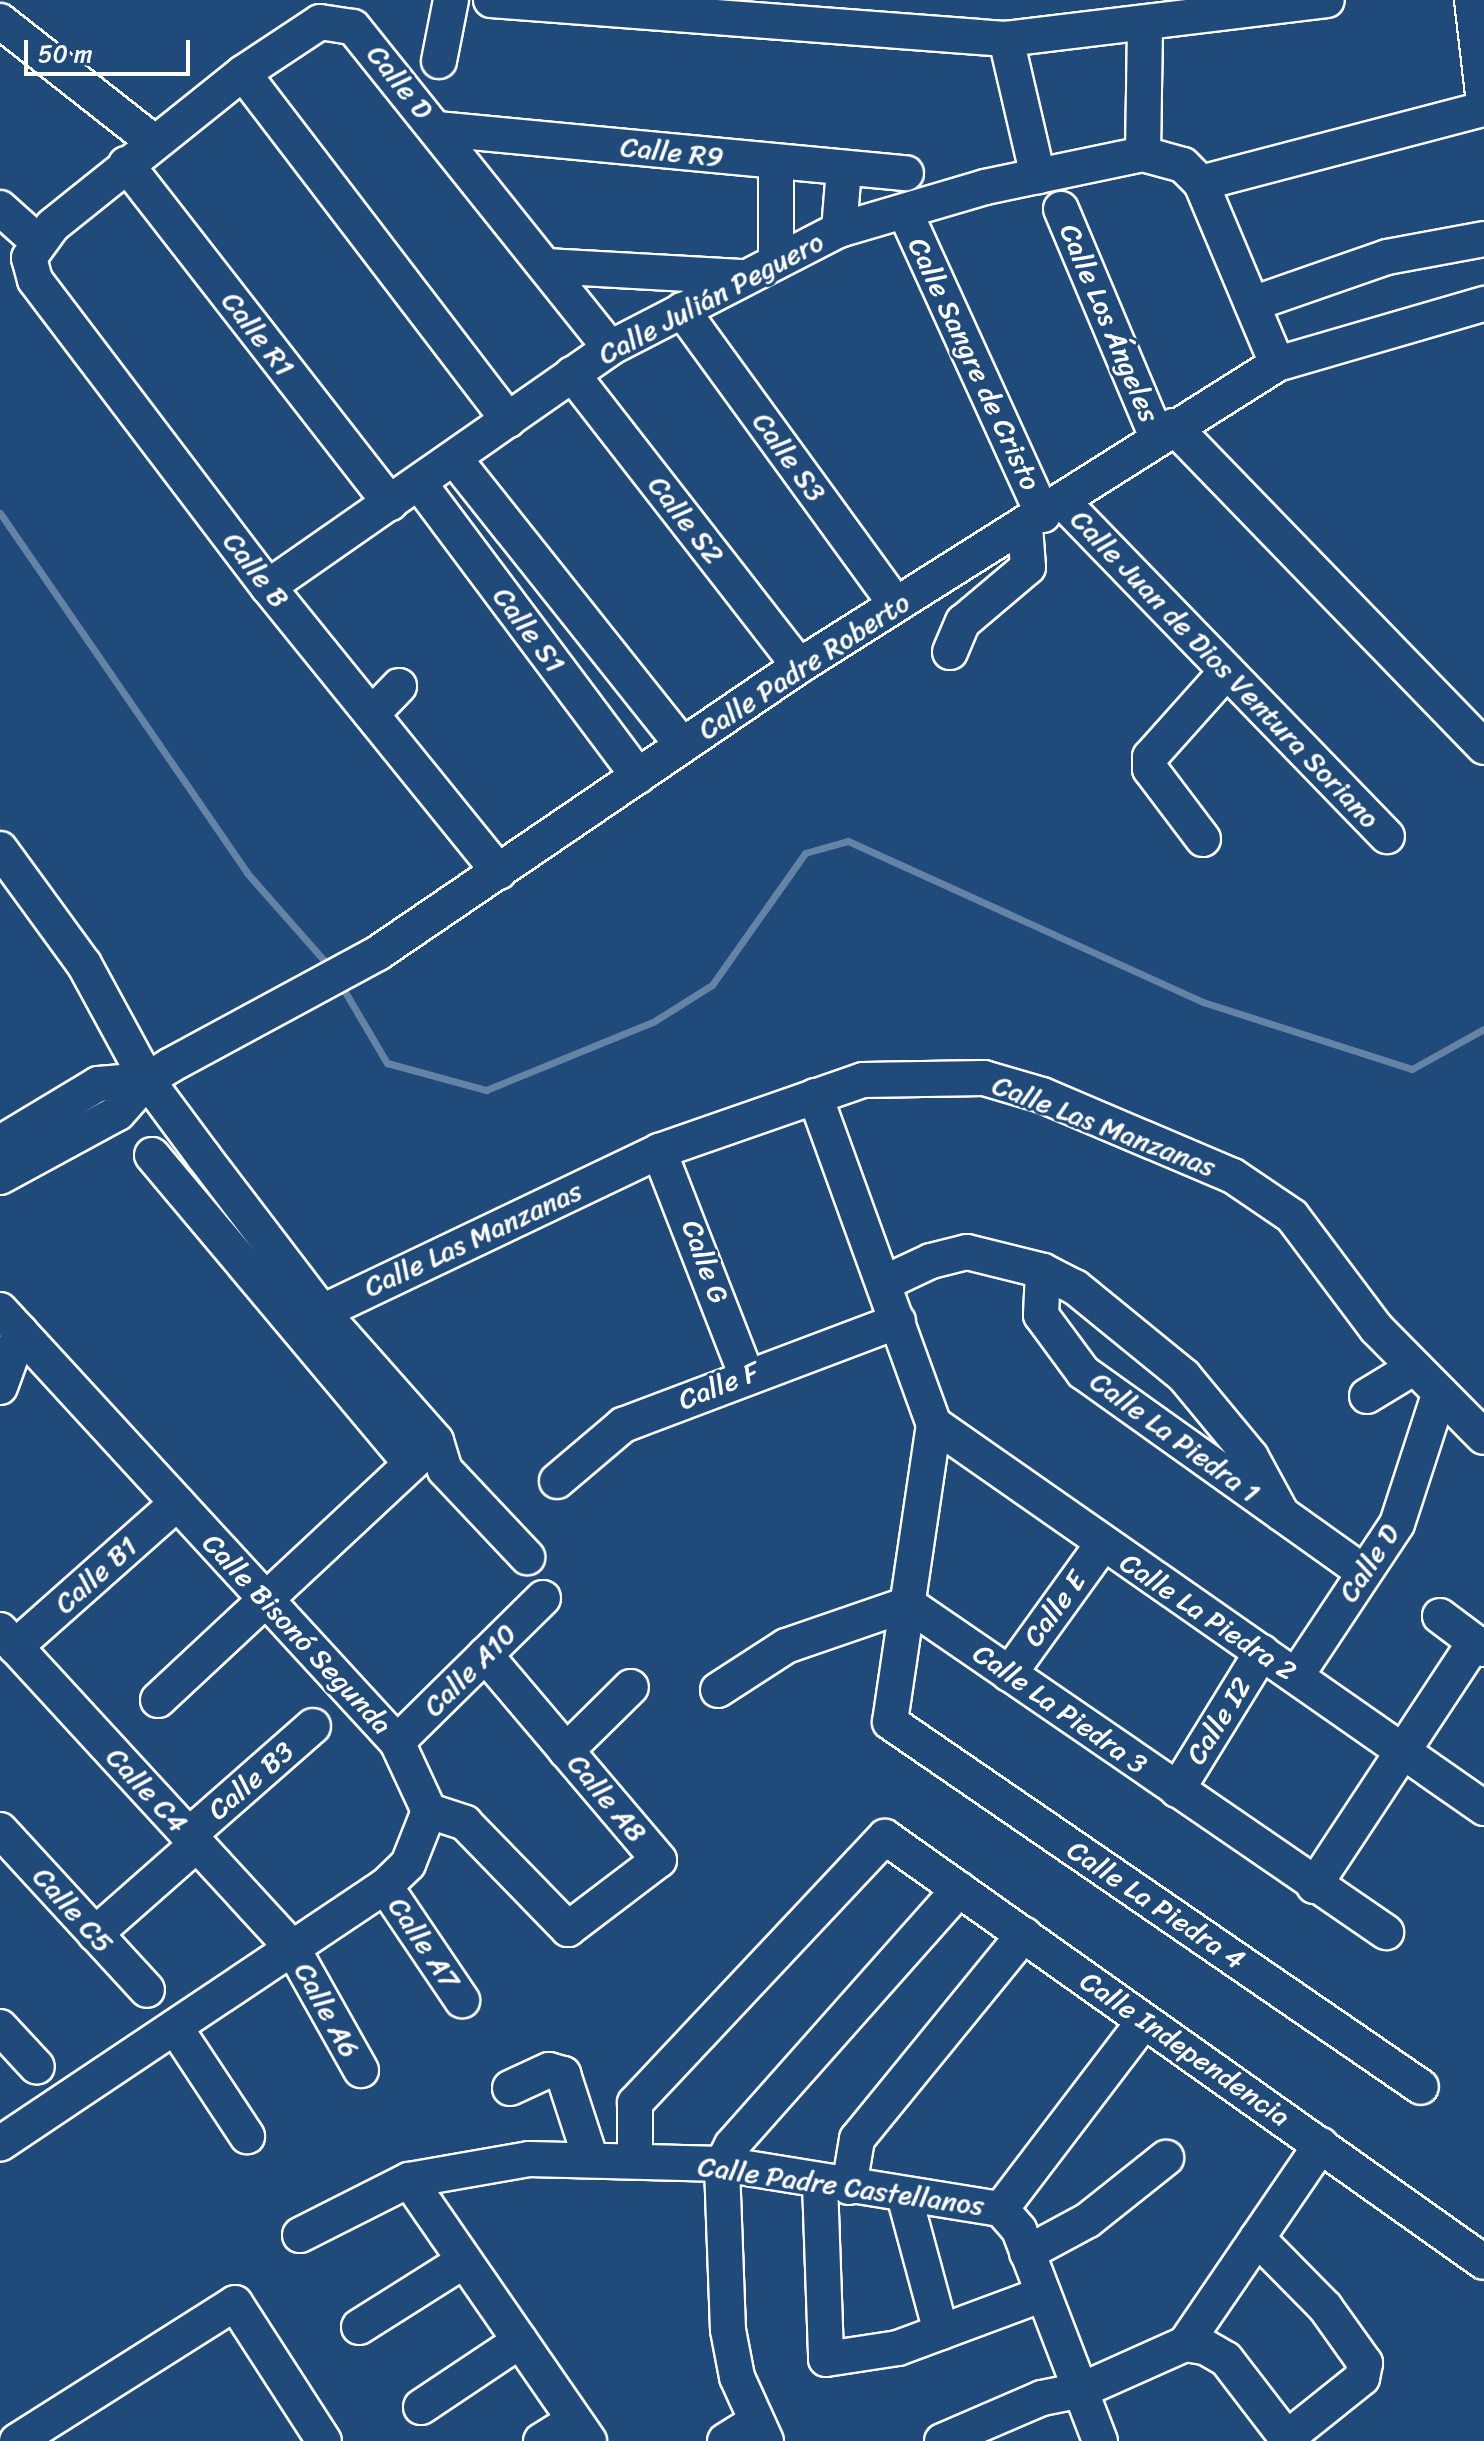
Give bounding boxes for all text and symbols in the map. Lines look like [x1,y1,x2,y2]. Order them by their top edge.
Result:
scale bar [28,24,194,74]
text: 50 m [38,33,93,75]
street label: Calle D [360,38,440,126]
street label: Calle R9 [619,130,725,174]
street label: Calle Los Ángeles [1052,218,1166,428]
street label: Calle Julián Peguero [593,225,829,371]
street label: Calle Sangre de Cristo [901,232,1047,496]
street label: Calle R1 [215,285,301,383]
street label: Calle S3 [745,406,833,508]
street label: Calle S2 [641,469,731,571]
street label: Calle Juan de Dios Ventura Soriano [1064,504,1386,834]
street label: Calle B [216,525,296,615]
street label: Calle S1 [486,580,572,680]
street label: Calle Padre Roberto [692,585,916,747]
street label: Calle Las Manzanas [987,1068,1221,1184]
street label: Calle Las Manzanas [358,1174,588,1304]
street label: Calle G [674,1216,736,1308]
street label: Calle F [674,1355,764,1417]
street label: Calle La Piedra 1 [1083,1364,1267,1510]
street label: Calle D [1332,1518,1406,1608]
street label: Calle Bisonó Segunda [195,1526,399,1742]
street label: Calle B1 [48,1529,144,1621]
street label: Calle La Piedra 2 [1113,1545,1303,1689]
street label: Calle E [1017,1565,1093,1653]
street label: Calle A10 [417,1617,523,1723]
street label: Calle La Piedra 3 [966,1636,1154,1782]
street label: Calle I2 [1179,1671,1259,1771]
street label: Calle B3 [201,1735,301,1827]
street label: Calle C4 [99,1740,195,1840]
street label: Calle A8 [561,1747,653,1849]
street label: Calle La Piedra 4 [1061,1833,1251,1977]
street label: Calle C5 [26,1860,120,1960]
street label: Calle A7 [381,1891,467,1995]
street label: Calle A6 [287,1957,367,2063]
street label: Calle Independencia [1074,1964,1296,2134]
street label: Calle Padre Castellanos [695,2149,987,2223]

